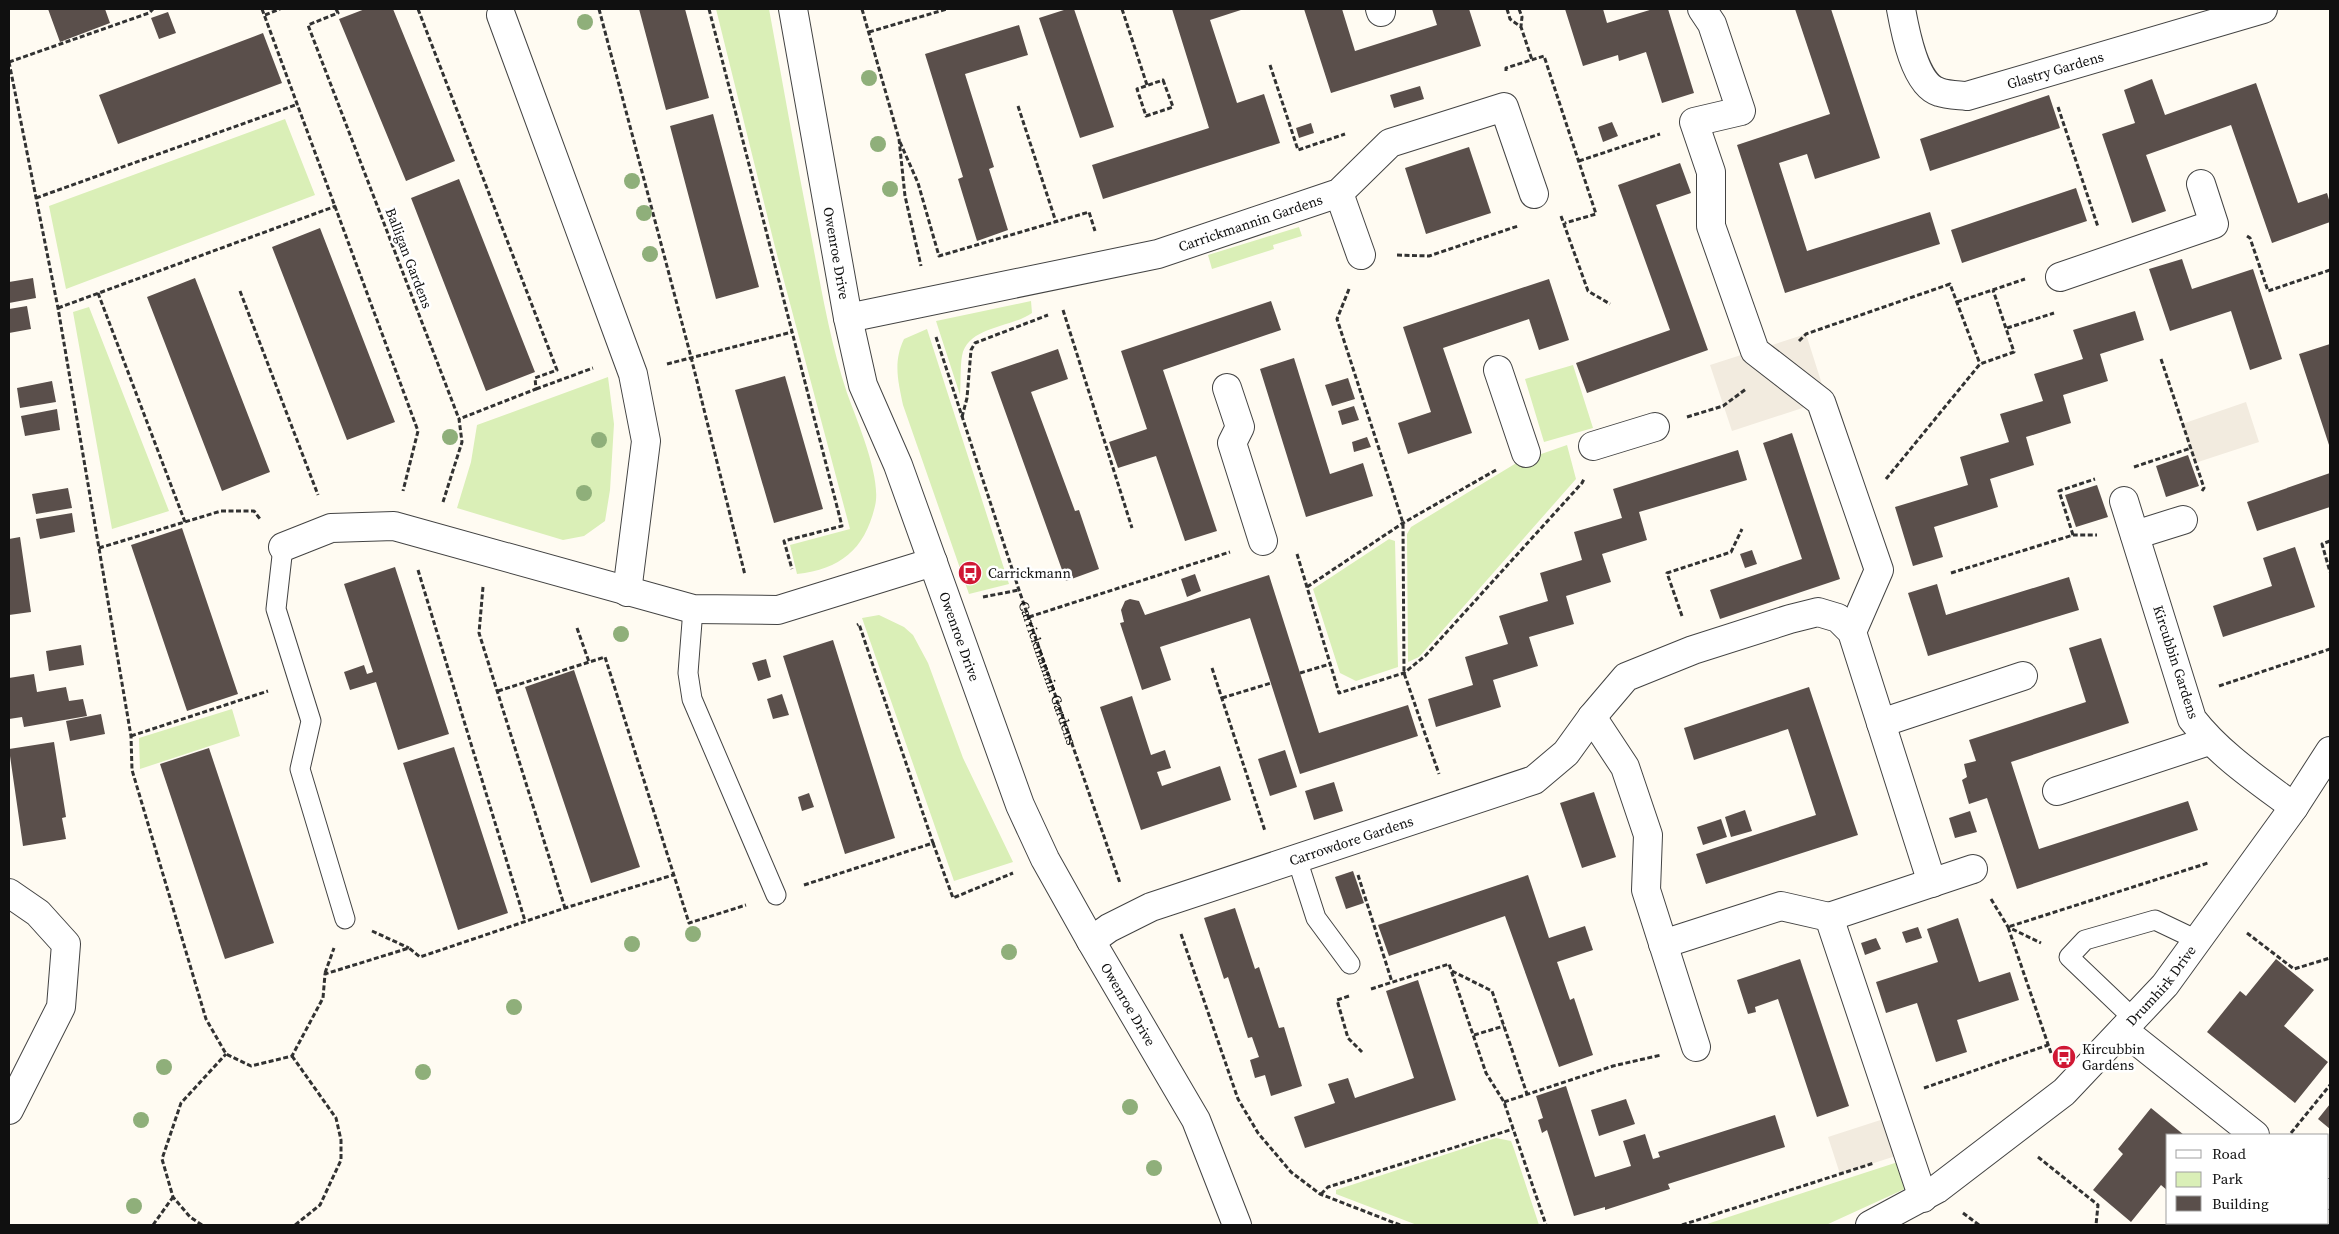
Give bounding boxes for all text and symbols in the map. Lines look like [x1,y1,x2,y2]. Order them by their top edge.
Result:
street label: Glastry Gardens [2004,46,2106,94]
street label: Carrickmannin Gardens [1176,189,1325,256]
street label: Balligan Gardens [381,205,437,311]
street label: Owenroe Drive [818,205,855,301]
bus stop icon: Carrickmann [957,560,983,586]
place label: Carrickmann [988,563,1071,583]
street label: Owenroe Drive [934,589,985,684]
street label: Carrickmannin Gardens [1014,598,1082,748]
street label: Kircubbin Gardens [2148,603,2204,721]
street label: Carrowdore Gardens [1286,811,1416,871]
street label: Drumhirk Drive [2121,941,2201,1030]
street label: Owenroe Drive [1096,959,1160,1050]
place label: Kircubbin Gardens [2082,1039,2145,1075]
bus stop icon: Kircubbin Gardens [2051,1044,2077,1070]
legend [2166,1134,2329,1224]
text: Road [2212,1143,2246,1164]
text: Park [2212,1168,2244,1189]
text: Building [2212,1193,2269,1214]

